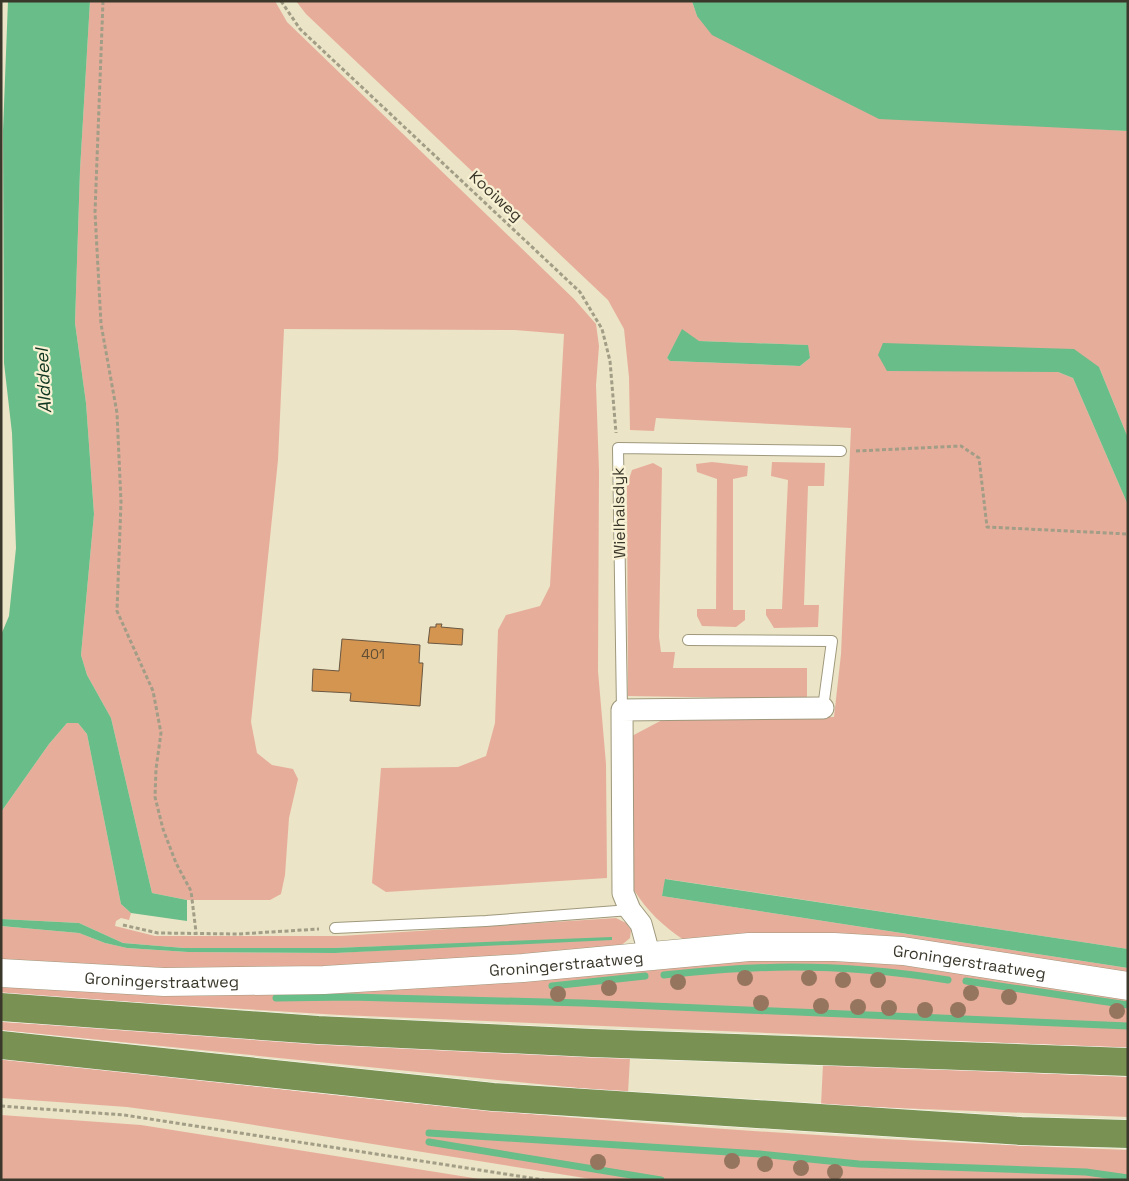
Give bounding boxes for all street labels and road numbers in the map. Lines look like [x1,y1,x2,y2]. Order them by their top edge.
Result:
street label: Kooiweg [465,166,527,226]
street label: Wielhalsdyk [608,467,630,559]
street label: Groningerstraatweg [892,940,1047,984]
street label: Groningerstraatweg [489,946,644,981]
street label: Groningerstraatweg [84,967,239,993]

